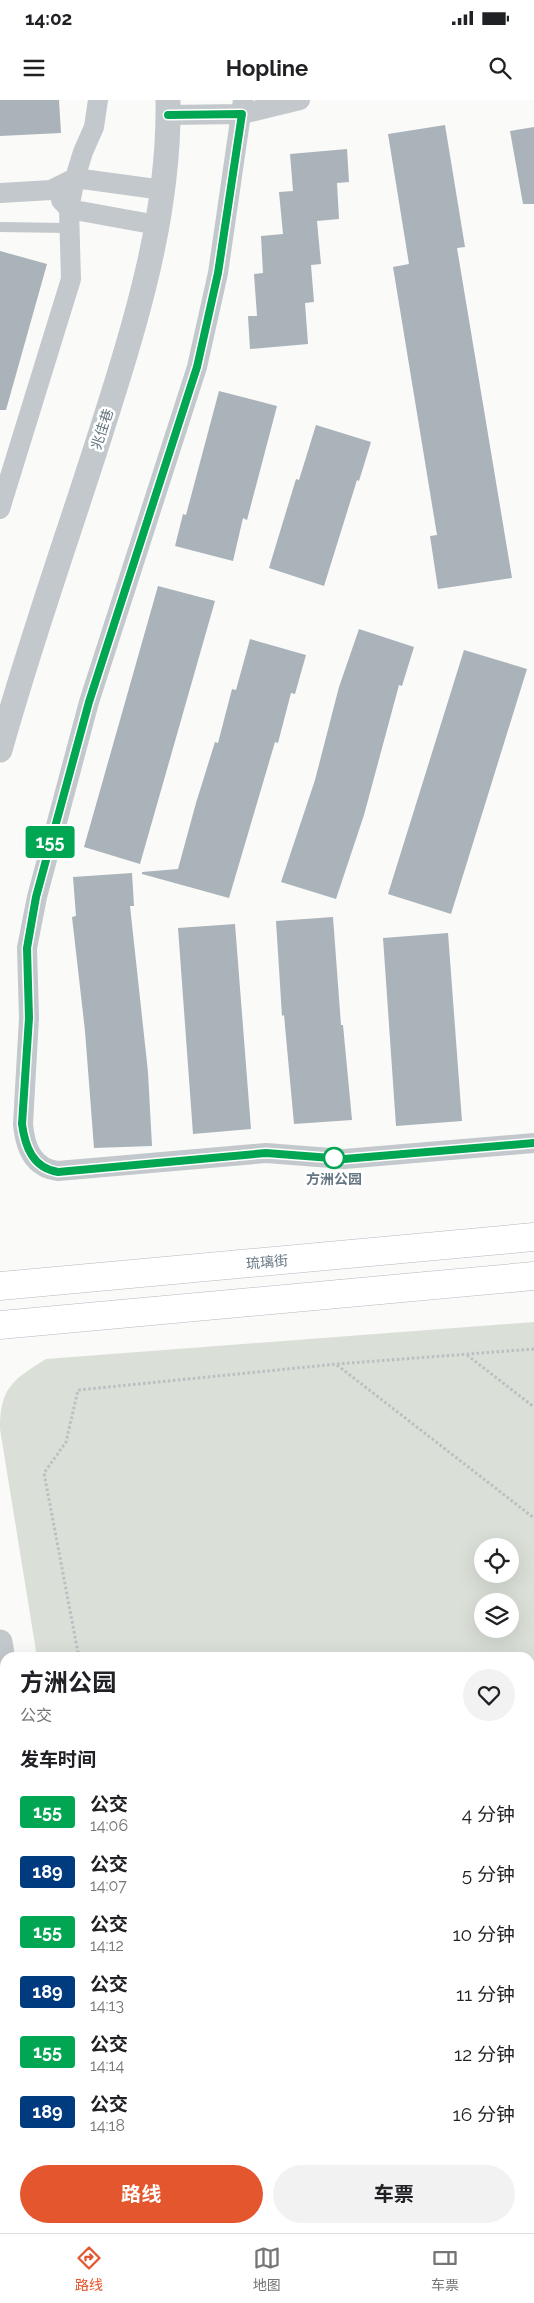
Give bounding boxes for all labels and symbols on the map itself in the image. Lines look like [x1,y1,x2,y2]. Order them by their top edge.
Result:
street label: 兆佳巷 [88,407,116,451]
line badge: 155 [21,826,79,858]
marker: 方洲公园 [323,1147,345,1169]
place label: 方洲公园 [306,1171,362,1187]
street label: 琉璃街 [245,1252,289,1272]

